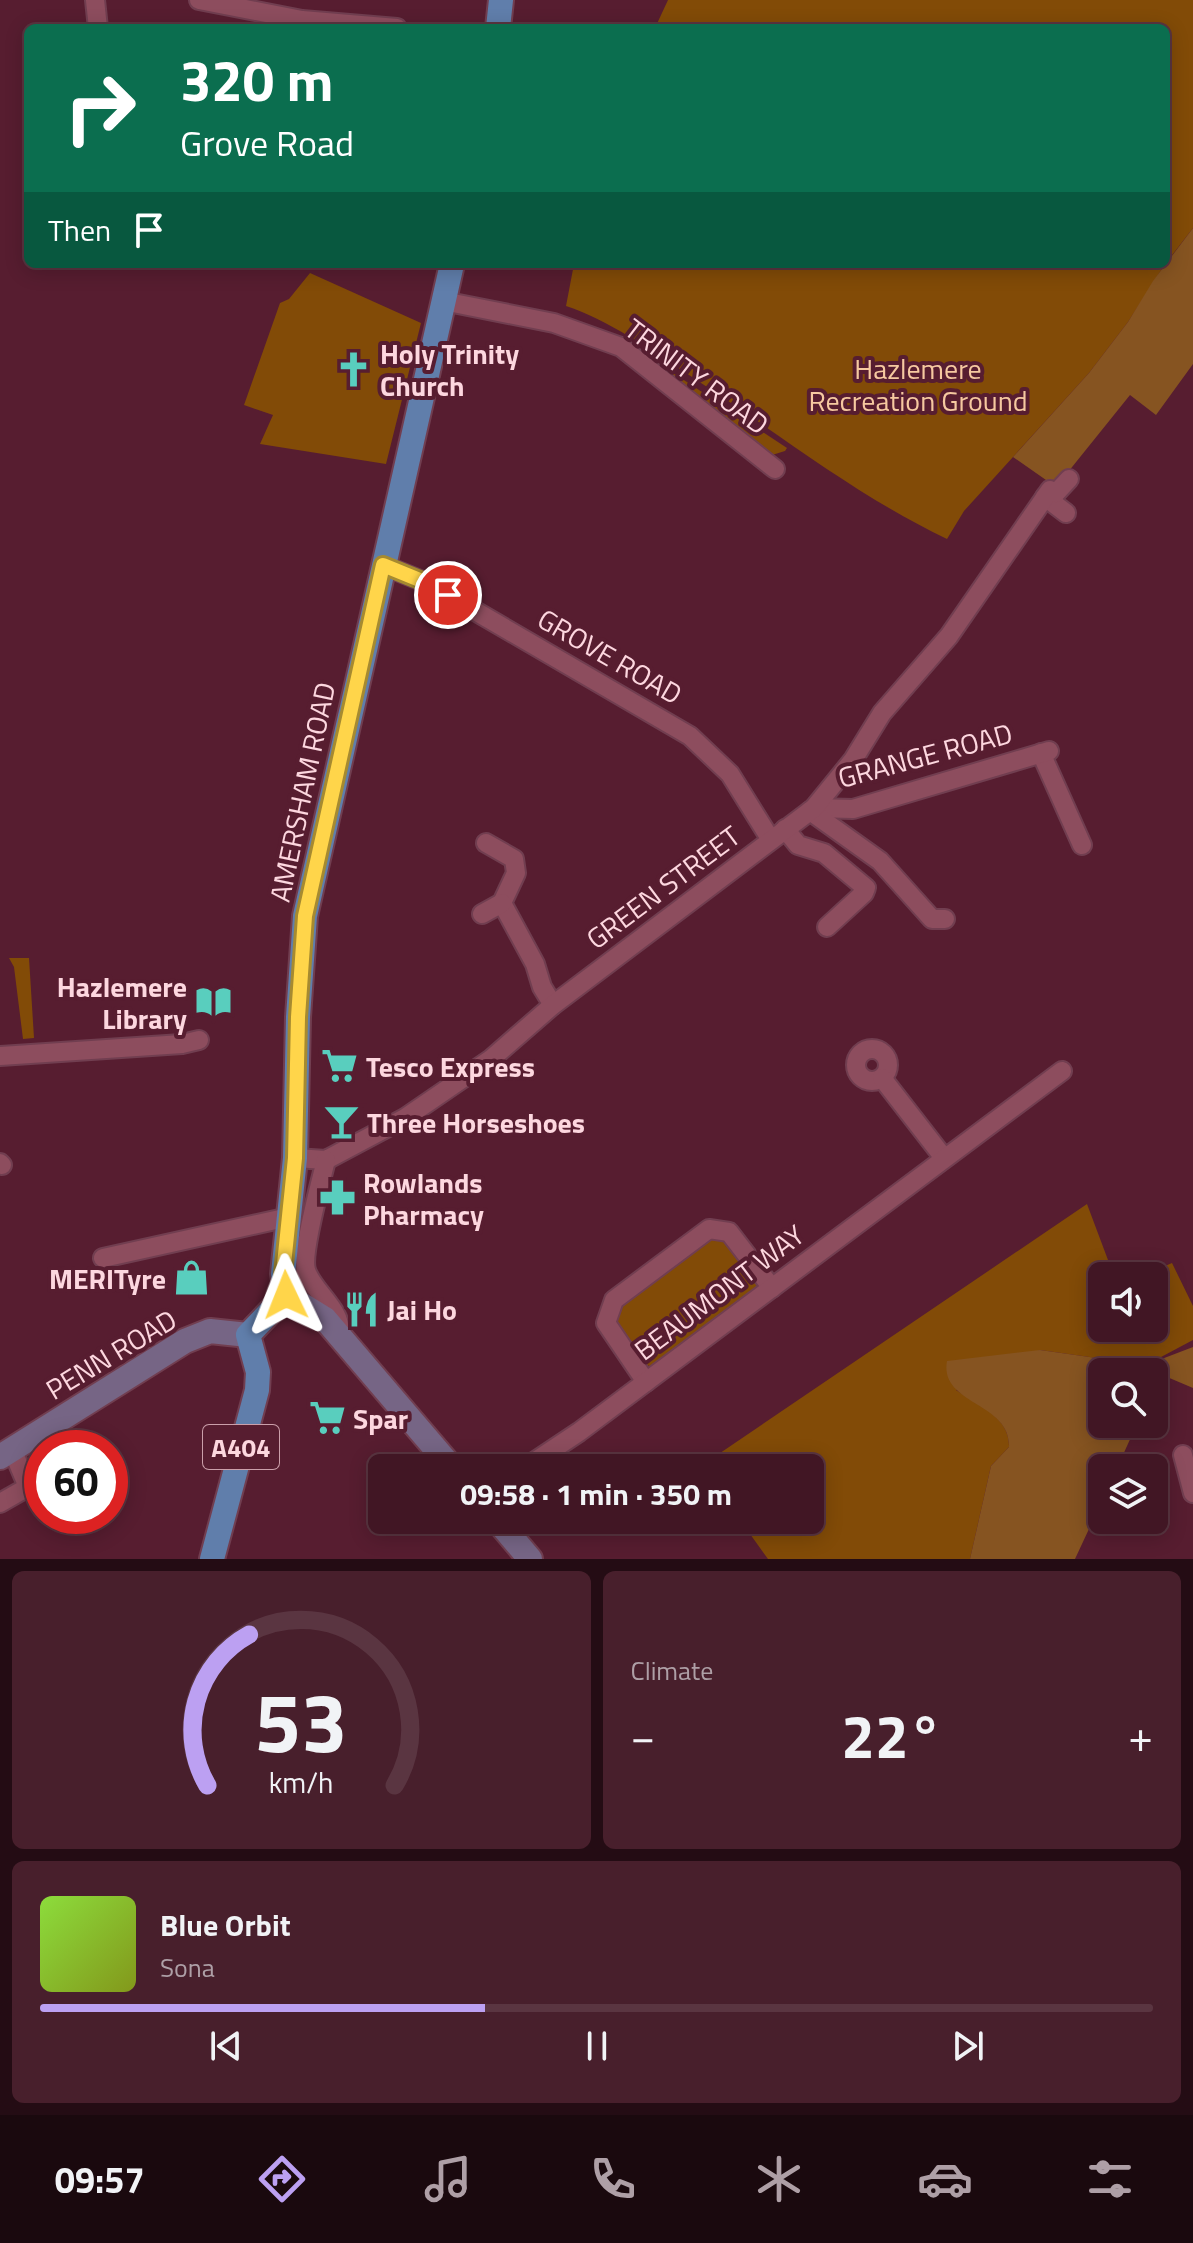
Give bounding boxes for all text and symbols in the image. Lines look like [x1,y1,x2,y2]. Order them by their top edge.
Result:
text: 320 m [180,38,333,123]
icon: right [48,56,152,160]
text: Grove Road [180,115,354,170]
text: Then [48,207,111,253]
icon: arrive [127,208,171,252]
street label: TRINITY ROAD [616,307,778,445]
place label: Holy Trinity Church [380,332,519,407]
park label: Hazlemere Recreation Ground [808,347,1028,422]
church icon: Holy Trinity Church [335,350,373,388]
pin [414,561,482,629]
icon: arrive [426,573,470,617]
street label: GROVE ROAD [530,597,690,715]
street label: AMERSHAM ROAD [258,678,346,906]
street label: GRANGE ROAD [833,711,1017,799]
street label: GREEN STREET [577,814,749,959]
place label: Hazlemere Library [57,965,187,1040]
library icon: Hazlemere Library [194,983,232,1021]
place label: Tesco Express [366,1045,535,1088]
supermarket icon: Tesco Express [321,1047,359,1085]
place label: Three Horseshoes [367,1101,585,1144]
bar icon: Three Horseshoes [322,1103,360,1141]
place label: Rowlands Pharmacy [363,1161,484,1236]
pharmacy icon: Rowlands Pharmacy [318,1179,356,1217]
street label: BEAUMONT WAY [625,1214,813,1370]
position arrow [244,1253,328,1337]
place label: MERITyre [49,1257,166,1300]
shop icon: MERITyre [173,1259,211,1297]
map controls [1088,1262,1168,1534]
button: sound [1088,1262,1168,1342]
place label: Jai Ho [387,1288,457,1331]
restaurant icon: Jai Ho [342,1290,380,1328]
street label: PENN ROAD [37,1298,185,1410]
button: search [1088,1358,1168,1438]
place label: Spar [353,1397,408,1440]
supermarket icon: Spar [308,1399,346,1437]
road number: A404 [203,1425,279,1469]
speed limit sign: 60 [24,1430,128,1534]
button: layers [1088,1454,1168,1534]
text: 09:58 · 1 min · 350 m [460,1471,732,1517]
text: Climate [631,1651,713,1690]
text: 53 [255,1658,348,1784]
text: 22° [841,1690,942,1781]
text: − [631,1702,655,1769]
text: + [1128,1702,1153,1769]
text: km/h [269,1761,334,1804]
text: Blue Orbit [160,1902,291,1948]
text: Sona [160,1948,215,1987]
icon: previous [204,2024,248,2068]
icon: pause [575,2024,619,2068]
icon: next [946,2024,990,2068]
icon: directions [254,2151,310,2207]
icon: music [420,2151,476,2207]
icon: phone [585,2151,641,2207]
icon: climate [751,2151,807,2207]
icon: car [917,2151,973,2207]
icon: filters [1082,2151,1138,2207]
text: 09:57 [55,2152,145,2207]

